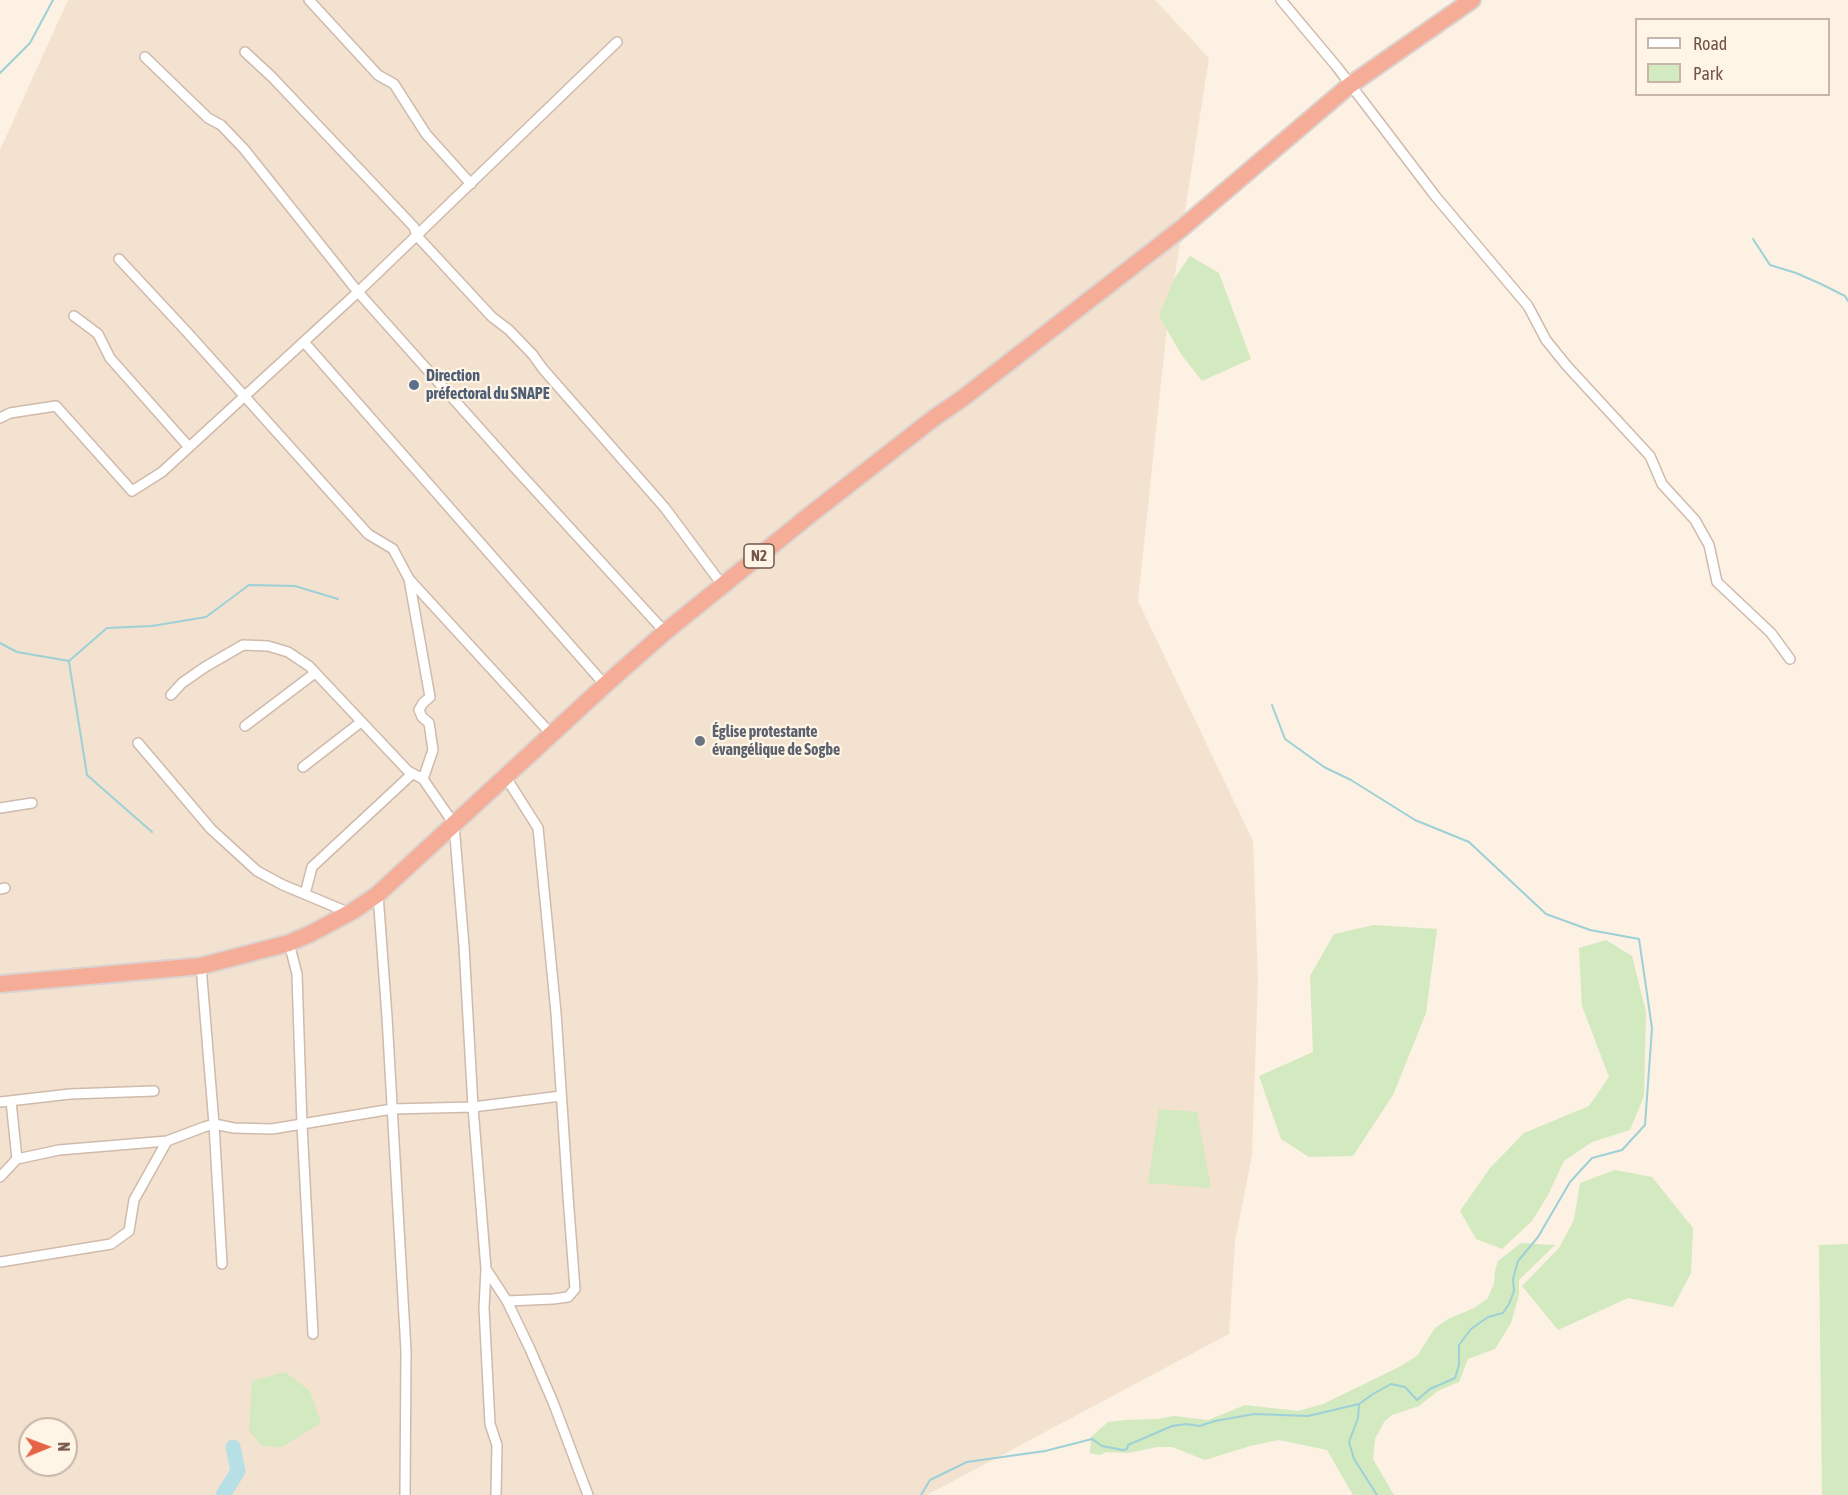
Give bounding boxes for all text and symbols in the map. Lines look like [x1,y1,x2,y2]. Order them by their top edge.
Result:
legend [1635,18,1830,96]
text: Road [1693,33,1727,54]
text: Park [1693,63,1723,84]
place label: Direction préfectoral du SNAPE [426,366,549,404]
marker: Direction préfectoral du SNAPE [407,378,421,392]
road number: N2 [744,544,774,568]
place label: Église protestante évangélique de Sogbe [712,722,840,760]
marker: Église protestante évangélique de Sogbe [693,734,707,748]
north arrow [18,1417,78,1477]
text: N [55,1442,73,1452]

